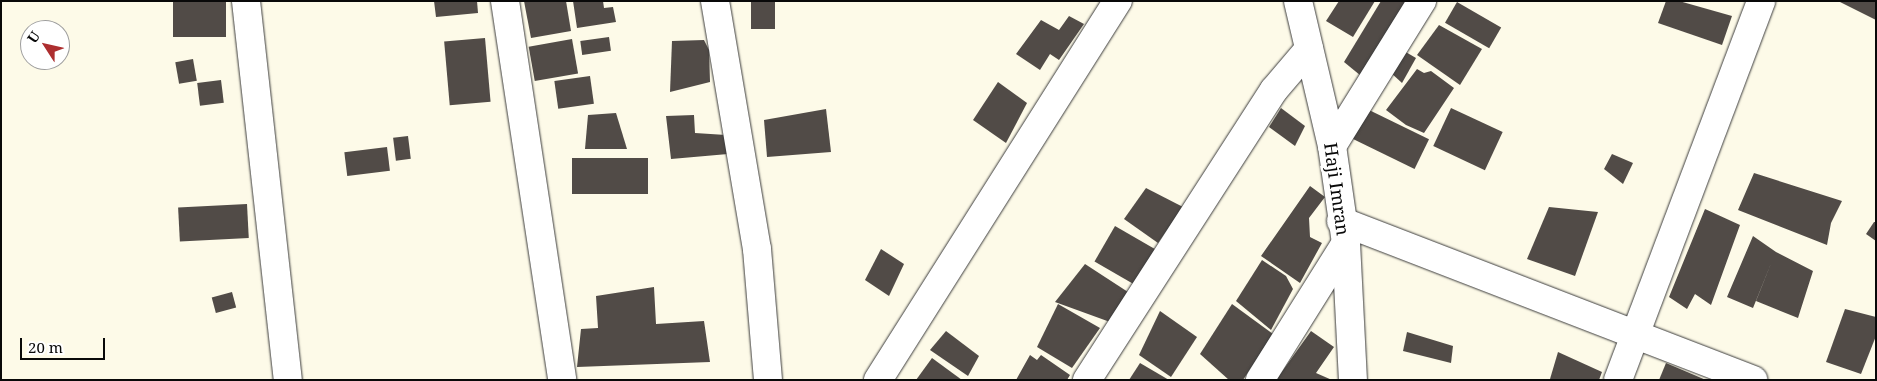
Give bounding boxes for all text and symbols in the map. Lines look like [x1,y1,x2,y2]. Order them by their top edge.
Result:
north arrow [20,20,70,70]
text: U [22,27,44,46]
street label: Haji Imran [1320,141,1354,237]
scale bar [22,328,108,360]
text: 20 m [28,337,63,357]

